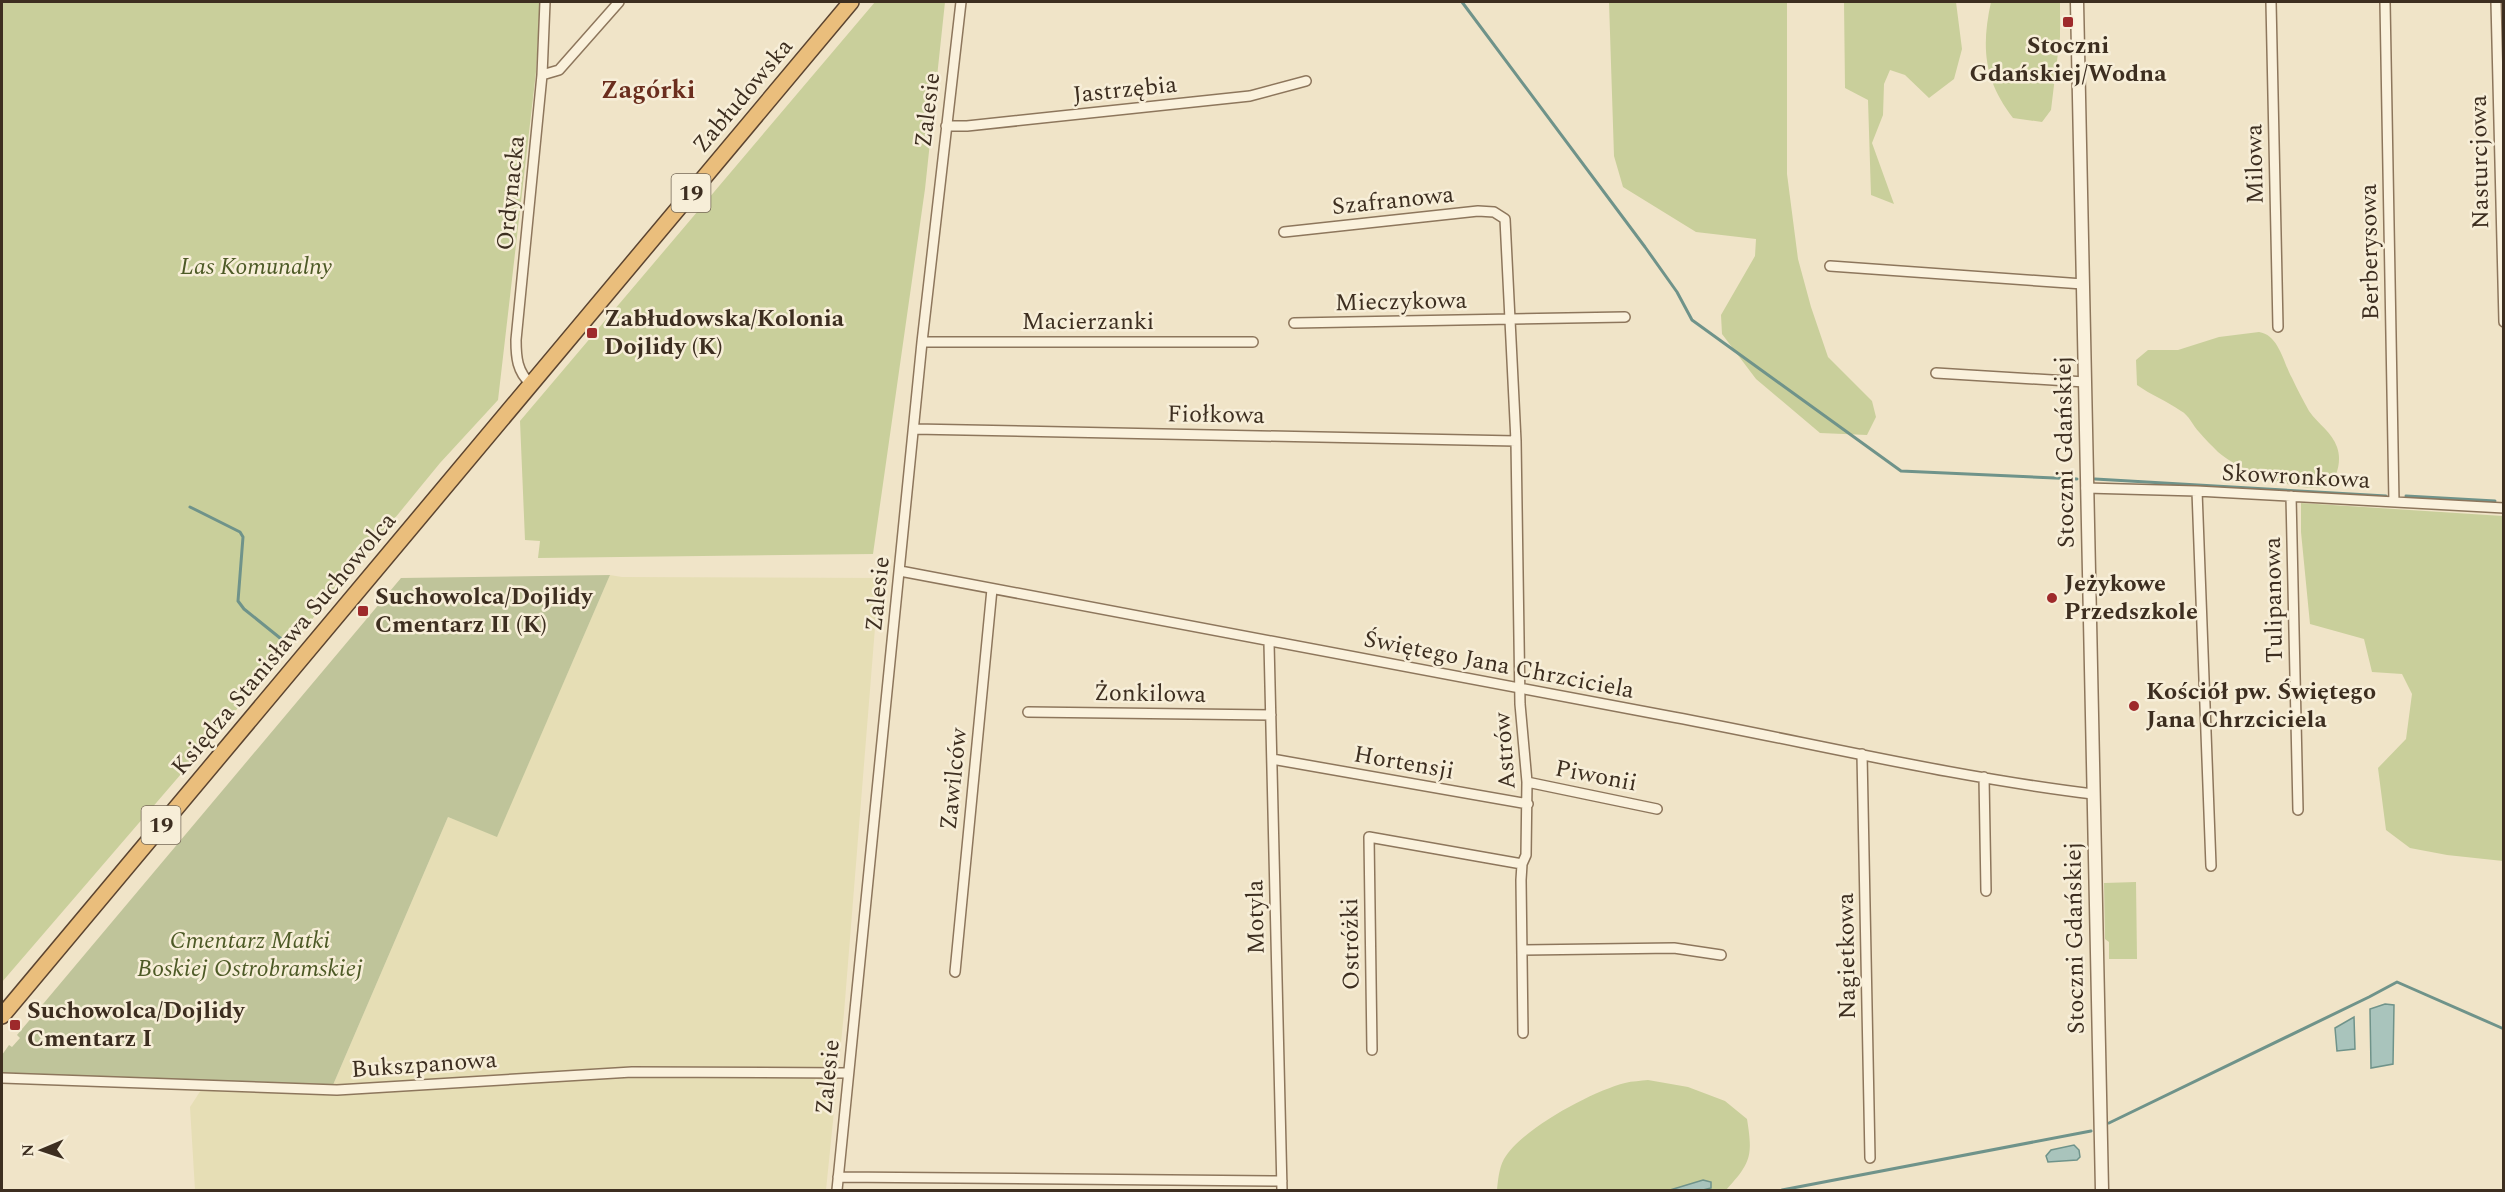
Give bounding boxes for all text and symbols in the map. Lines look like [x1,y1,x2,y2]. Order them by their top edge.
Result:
marker: Stoczni Gdańskiej/Wodna [2061,15,2075,29]
place label: Stoczni Gdańskiej/Wodna [1969,28,2167,92]
street label: Zabłudowska [684,30,802,161]
street label: Jastrzębia [1071,67,1179,113]
district label: Zagórki [601,70,695,110]
street label: Zalesie [906,70,950,150]
street label: Nasturcjowa [2461,94,2499,229]
street label: Milowa [2236,123,2274,204]
street label: Ordynacka [487,133,535,252]
road number: 19 [672,174,710,212]
street label: Szafranowa [1330,177,1456,225]
street label: Berberysowa [2351,183,2389,321]
park label: Las Komunalny [180,249,332,285]
street label: Mieczykowa [1334,283,1468,321]
place label: Zabłudowska/Kolonia Dojlidy (K) [604,301,845,365]
street label: Macierzanki [1022,304,1154,340]
marker: Zabłudowska/Kolonia Dojlidy (K) [585,326,599,340]
street label: Stoczni Gdańskiej [2045,355,2085,549]
street label: Fiołkowa [1167,396,1265,434]
street label: Skowronkowa [2221,455,2372,499]
street label: Księdza Stanisława Suchowolca [163,504,405,784]
street label: Tulipanowa [2255,536,2293,663]
street label: Zalesie [856,555,900,633]
place label: Jeżykowe Przedszkole [2064,566,2198,630]
place label: Suchowolca/Dojlidy Cmentarz II (K) [375,579,594,643]
marker: Jeżykowe Przedszkole [2045,591,2059,605]
marker: Suchowolca/Dojlidy Cmentarz II (K) [356,604,370,618]
street label: Świętego Jana Chrzciciela [1361,621,1638,709]
place label: Kościół pw. Świętego Jana Chrzciciela [2146,674,2376,738]
street label: Żonkilowa [1094,675,1207,713]
marker: Kościół pw. Świętego Jana Chrzciciela [2127,699,2141,713]
street label: Astrów [1484,710,1526,791]
street label: Zawilców [931,725,977,832]
street label: Hortensji [1351,736,1457,790]
street label: Piwonii [1552,750,1640,802]
road number: 19 [142,806,180,844]
street label: Stoczni Gdańskiej [2055,841,2095,1035]
street label: Motyla [1237,879,1275,955]
street label: Nagietkowa [1828,892,1866,1020]
street label: Ostróżki [1332,898,1370,990]
park label: Cmentarz Matki Boskiej Ostrobramskiej [137,923,363,987]
place label: Suchowolca/Dojlidy Cmentarz I [27,993,246,1057]
marker: Suchowolca/Dojlidy Cmentarz I [8,1018,22,1032]
street label: Zalesie [806,1038,850,1116]
street label: Bukszpanowa [350,1042,498,1088]
north arrow [12,1120,72,1180]
text: N [16,1144,40,1157]

